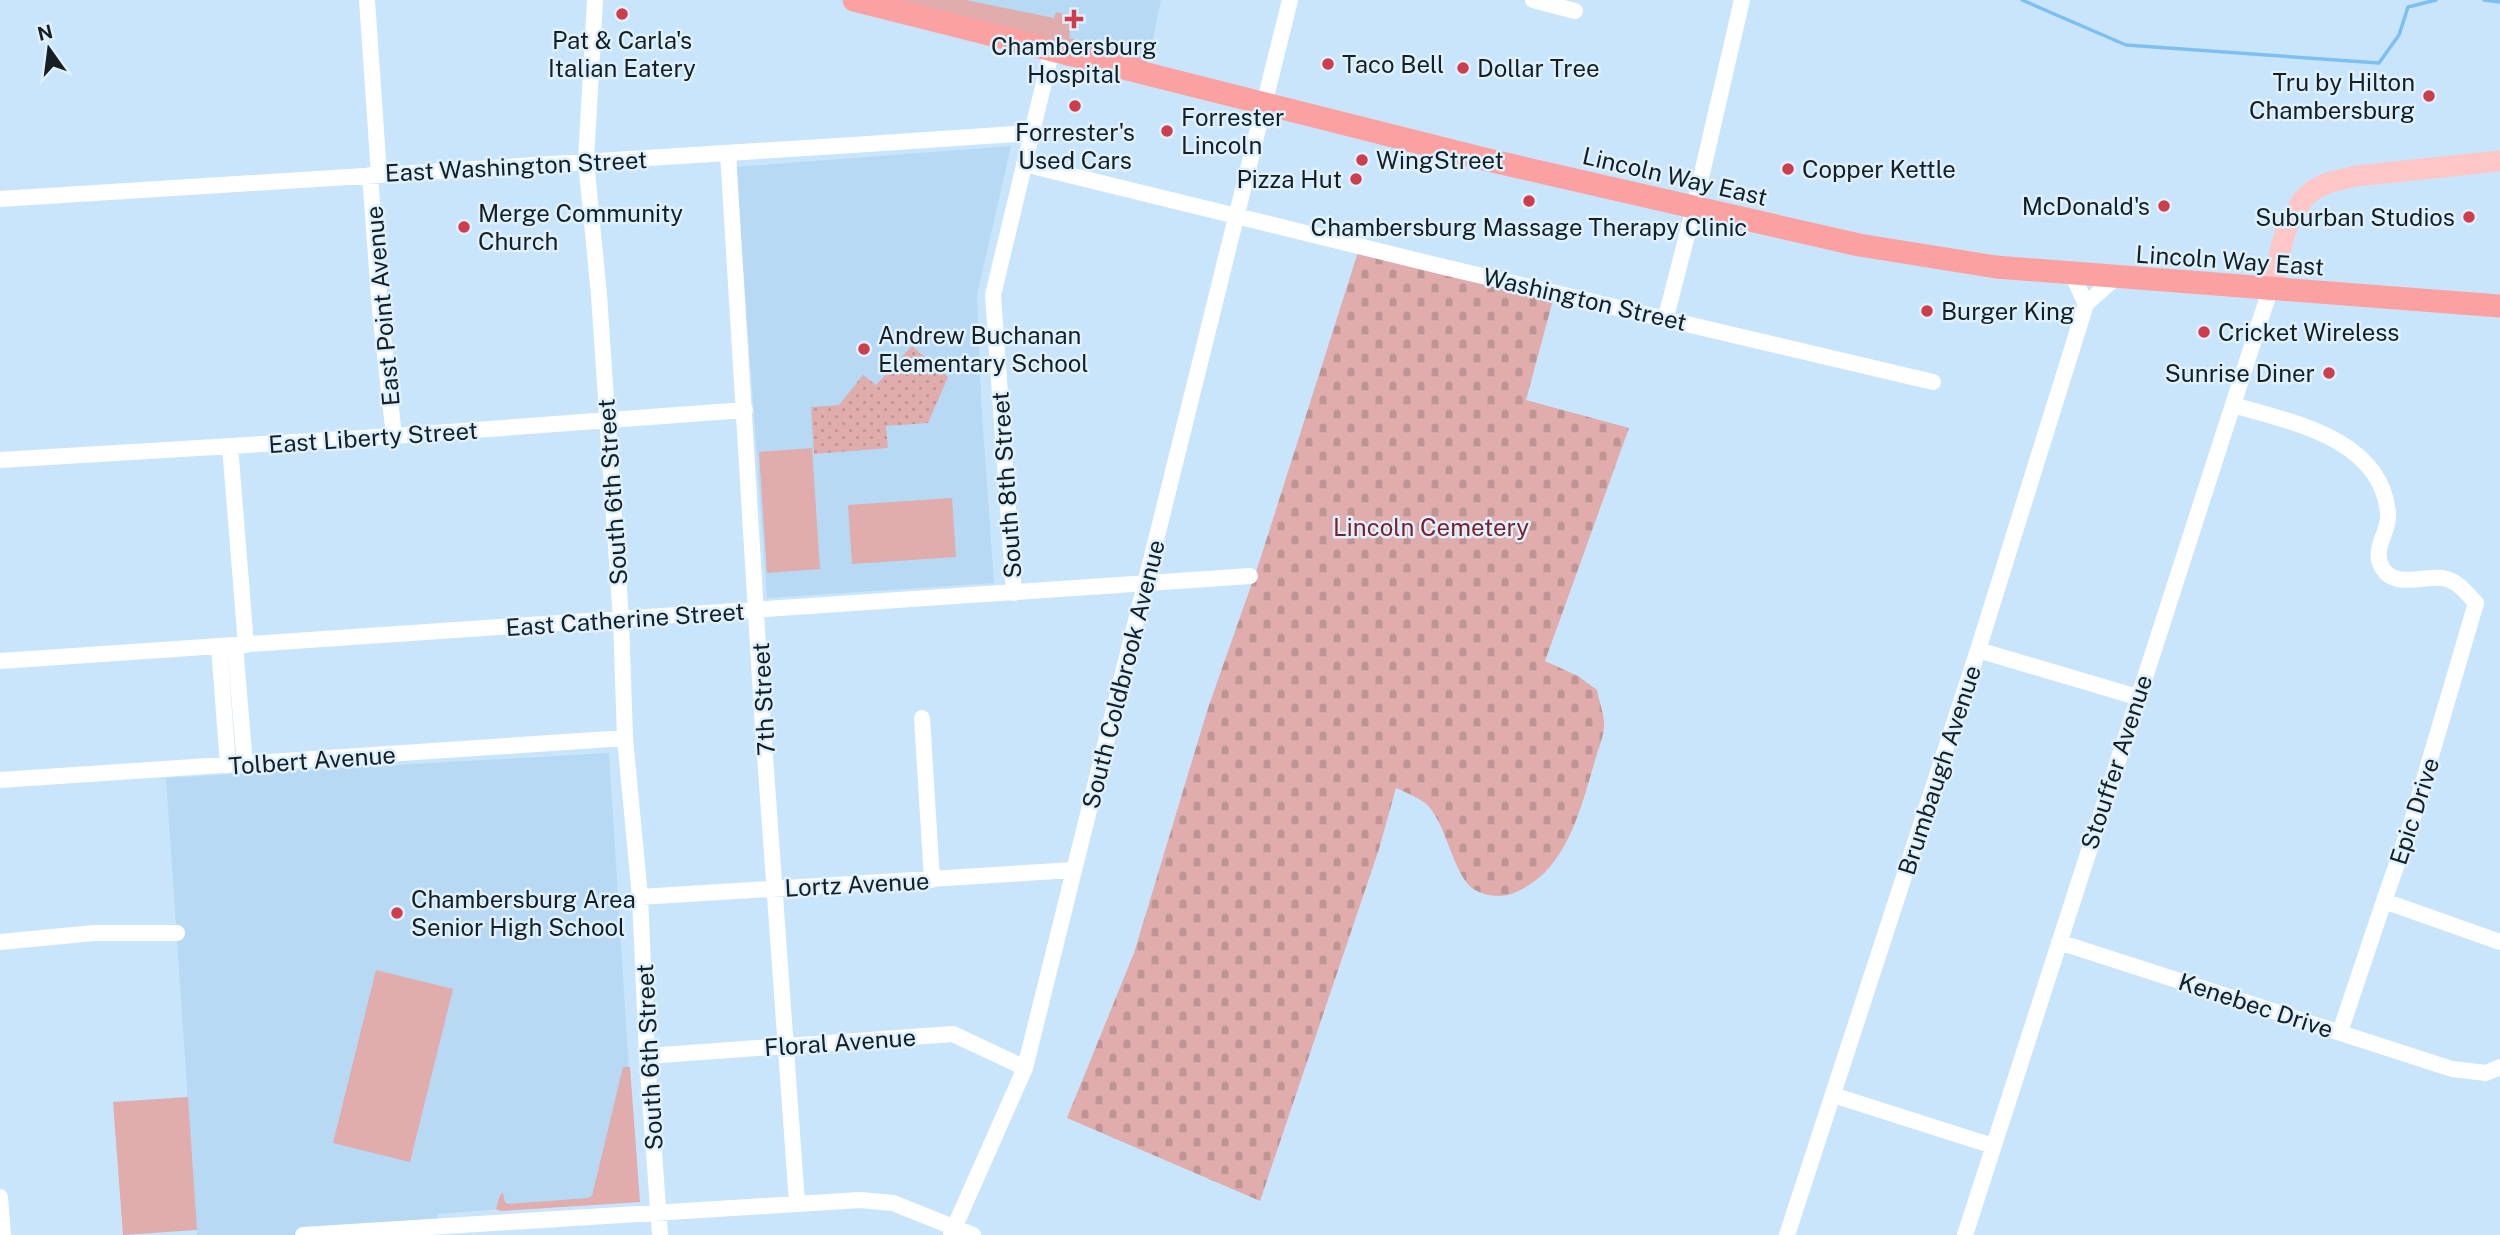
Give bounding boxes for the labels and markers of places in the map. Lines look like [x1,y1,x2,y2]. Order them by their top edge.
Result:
marker: Pat & Carla's Italian Eatery [614,6,630,22]
marker: Chambersburg Hospital [1064,9,1084,29]
place label: Pat & Carla's Italian Eatery [548,26,696,82]
place label: Chambersburg Hospital [991,32,1157,88]
place label: Taco Bell [1342,50,1444,78]
place label: Dollar Tree [1477,54,1600,82]
marker: Taco Bell [1320,56,1336,72]
marker: Dollar Tree [1455,60,1471,76]
place label: Tru by Hilton Chambersburg [2249,68,2415,124]
marker: Tru by Hilton Chambersburg [2421,88,2437,104]
marker: Forrester's Used Cars [1067,98,1083,114]
place label: Forrester Lincoln [1181,103,1284,159]
place label: Forrester's Used Cars [1015,118,1135,174]
marker: Forrester Lincoln [1159,123,1175,139]
place label: WingStreet [1376,146,1504,174]
marker: WingStreet [1354,152,1370,168]
place label: Copper Kettle [1802,155,1956,183]
marker: Copper Kettle [1780,161,1796,177]
place label: Pizza Hut [1237,165,1342,193]
marker: Pizza Hut [1348,171,1364,187]
place label: McDonald's [2022,192,2150,220]
marker: Chambersburg Massage Therapy Clinic [1521,193,1537,209]
marker: McDonald's [2156,198,2172,214]
place label: Merge Community Church [478,199,683,255]
place label: Suburban Studios [2255,203,2455,231]
marker: Suburban Studios [2461,209,2477,225]
place label: Chambersburg Massage Therapy Clinic [1311,213,1747,241]
marker: Merge Community Church [456,219,472,235]
place label: Burger King [1941,297,2075,325]
marker: Burger King [1919,303,1935,319]
place label: Cricket Wireless [2218,318,2400,346]
place label: Andrew Buchanan Elementary School [878,321,1089,377]
marker: Cricket Wireless [2196,324,2212,340]
marker: Andrew Buchanan Elementary School [856,341,872,357]
place label: Sunrise Diner [2165,359,2315,387]
marker: Sunrise Diner [2321,365,2337,381]
place label: Chambersburg Area Senior High School [411,885,636,941]
marker: Chambersburg Area Senior High School [389,905,405,921]

